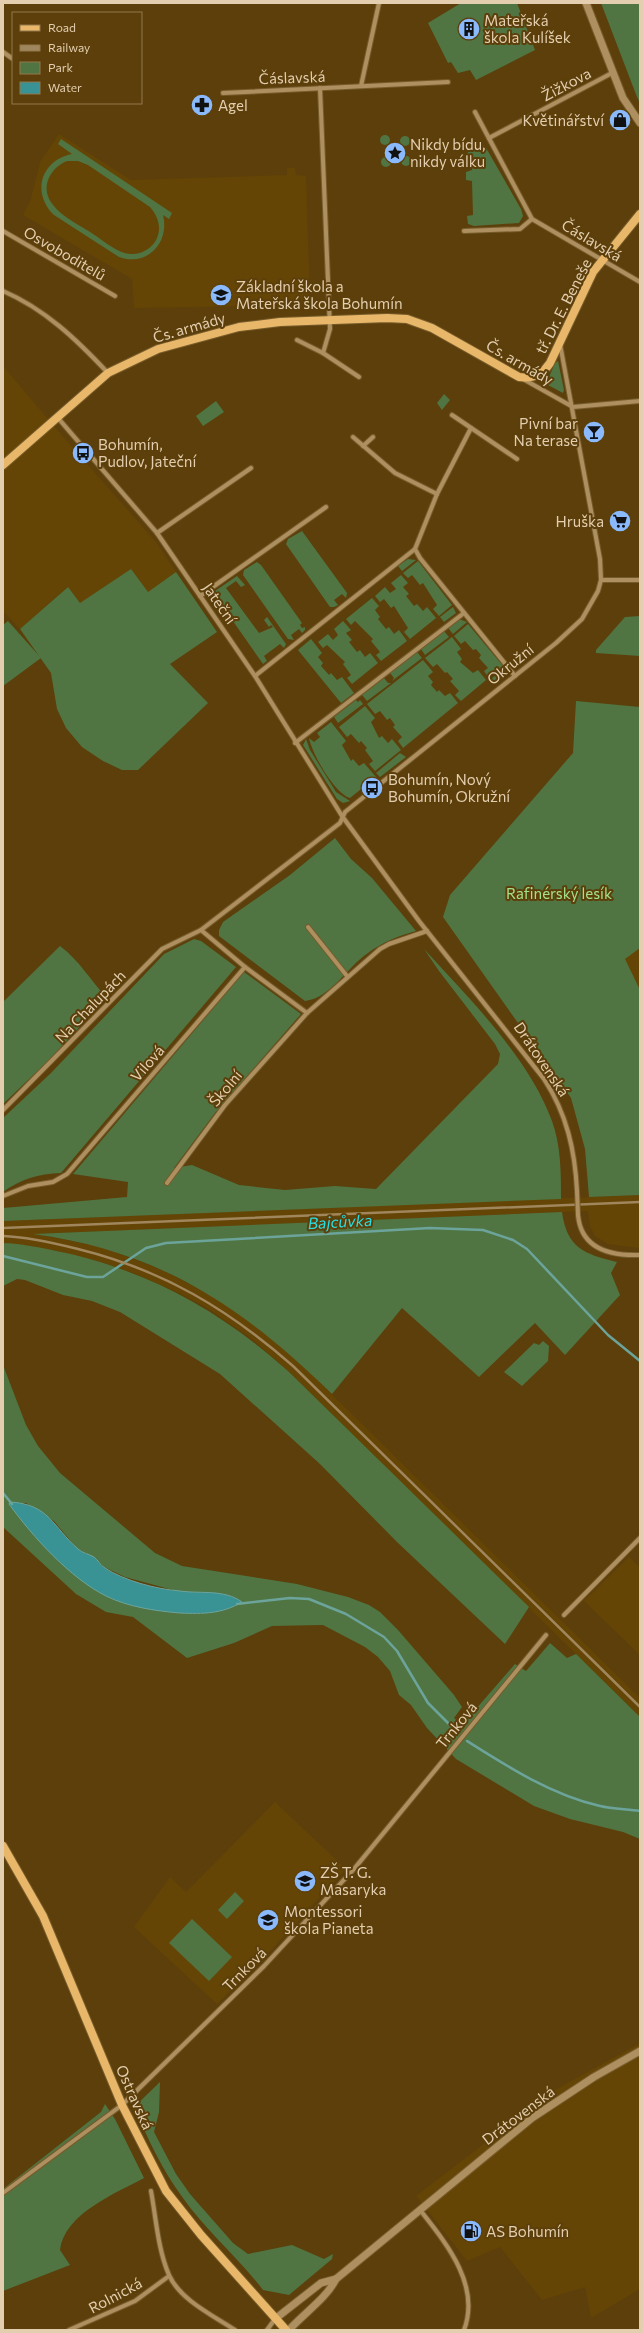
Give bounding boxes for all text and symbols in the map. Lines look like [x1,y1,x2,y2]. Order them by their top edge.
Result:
place label: Mateřská škola Kulíšek [484,11,571,46]
legend [12,12,142,104]
building icon: Mateřská škola Kulíšek [456,16,482,42]
text: Road [48,20,76,34]
text: Railway [48,40,90,54]
text: Park [48,60,74,74]
street label: Žižkova [538,63,594,104]
street label: Čáslavská [258,66,326,87]
text: Water [48,80,82,94]
pharmacy icon: Agel [189,92,215,118]
place label: Agel [218,96,248,114]
shop icon: Květinářství [607,107,633,133]
place label: Květinářství [523,111,605,129]
place label: Nikdy bídu, nikdy válku [410,135,486,170]
place icon: Nikdy bídu, nikdy válku [382,140,408,166]
street label: Čáslavská [559,214,626,265]
street label: Osvoboditelů [21,222,109,284]
street label: tř. Dr. E. Beneše [531,255,595,357]
place label: Základní škola a Mateřská škola Bohumín [236,277,403,312]
school or university icon: Základní škola a Mateřská škola Bohumín [208,282,234,308]
street label: Čs. armády [150,307,228,346]
street label: Čs. armády [483,335,557,389]
place label: Pivní bar Na terase [514,414,578,449]
bar icon: Pivní bar Na terase [581,419,607,445]
place label: Bohumín, Pudlov, Jateční [98,435,197,470]
bus stop icon: Bohumín, Pudlov, Jateční [70,440,96,466]
supermarket icon: Hruška [607,508,633,534]
place label: Hruška [556,512,604,530]
street label: Jateční [199,579,241,628]
street label: Okružní [483,639,538,688]
place label: Bohumín, Nový Bohumín, Okružní [388,770,511,805]
bus stop icon: Bohumín, Nový Bohumín, Okružní [359,775,385,801]
park label: Rafinérský lesík [506,884,612,902]
street label: Na Chalupách [51,966,129,1046]
street label: Drátovenská [510,1018,574,1100]
street label: Vilová [126,1041,168,1085]
street label: Školní [204,1065,246,1110]
water label: Bajcůvka [307,1210,373,1232]
street label: Trnková [432,1698,480,1752]
place label: ZŠ T. G. Masaryka [320,1862,386,1898]
school or university icon: ZŠ T. G. Masaryka [292,1868,318,1894]
place label: Montessori škola Pianeta [284,1902,374,1937]
school or university icon: Montessori škola Pianeta [255,1907,281,1933]
street label: Trnková [218,1943,270,1995]
street label: Ostravská [113,2062,157,2132]
street label: Drátovenská [478,2082,558,2148]
fuel station icon: AS Bohumín [458,2218,484,2244]
place label: AS Bohumín [486,2222,569,2240]
street label: Rolnická [85,2273,145,2317]

